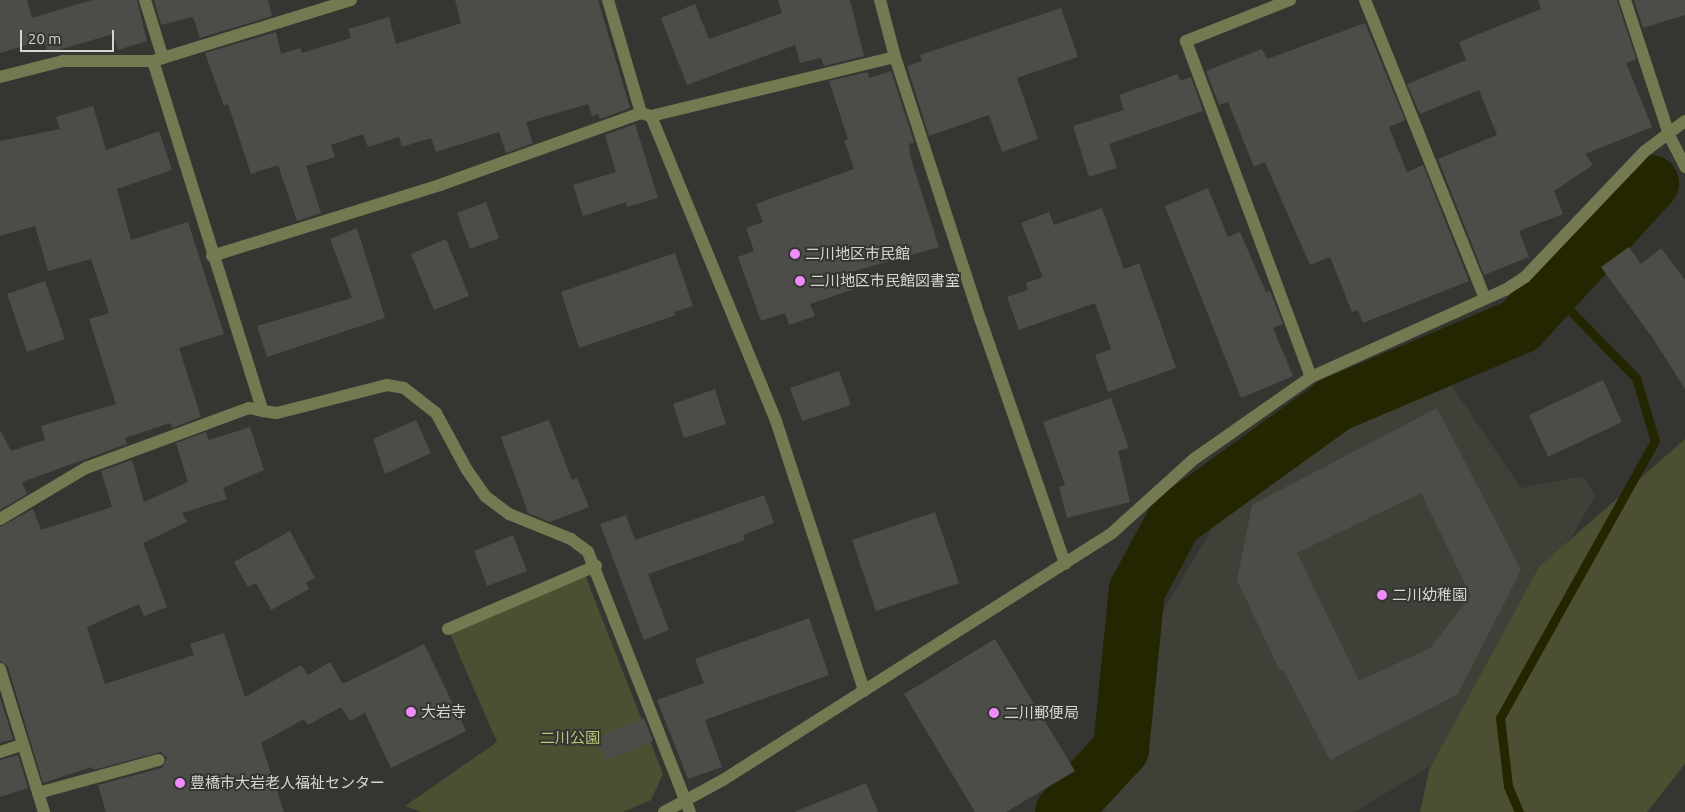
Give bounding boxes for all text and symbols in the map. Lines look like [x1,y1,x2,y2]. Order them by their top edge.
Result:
scale bar [22,20,116,52]
text: 20 m [28,30,61,47]
place label: 二川地区市民館 [805,245,910,263]
marker: 二川地区市民館 [789,248,801,260]
place label: 二川地区市民館図書室 [810,272,960,290]
marker: 二川地区市民館図書室 [794,275,806,287]
place label: 二川幼稚園 [1392,586,1467,604]
marker: 二川幼稚園 [1376,589,1388,601]
place label: 大岩寺 [421,703,466,721]
place label: 二川郵便局 [1004,704,1079,722]
marker: 大岩寺 [405,706,417,718]
marker: 二川郵便局 [988,707,1000,719]
park label: 二川公園 [540,729,600,747]
place label: 豊橋市大岩老人福祉センター [190,774,385,792]
marker: 豊橋市大岩老人福祉センター [174,777,186,789]

